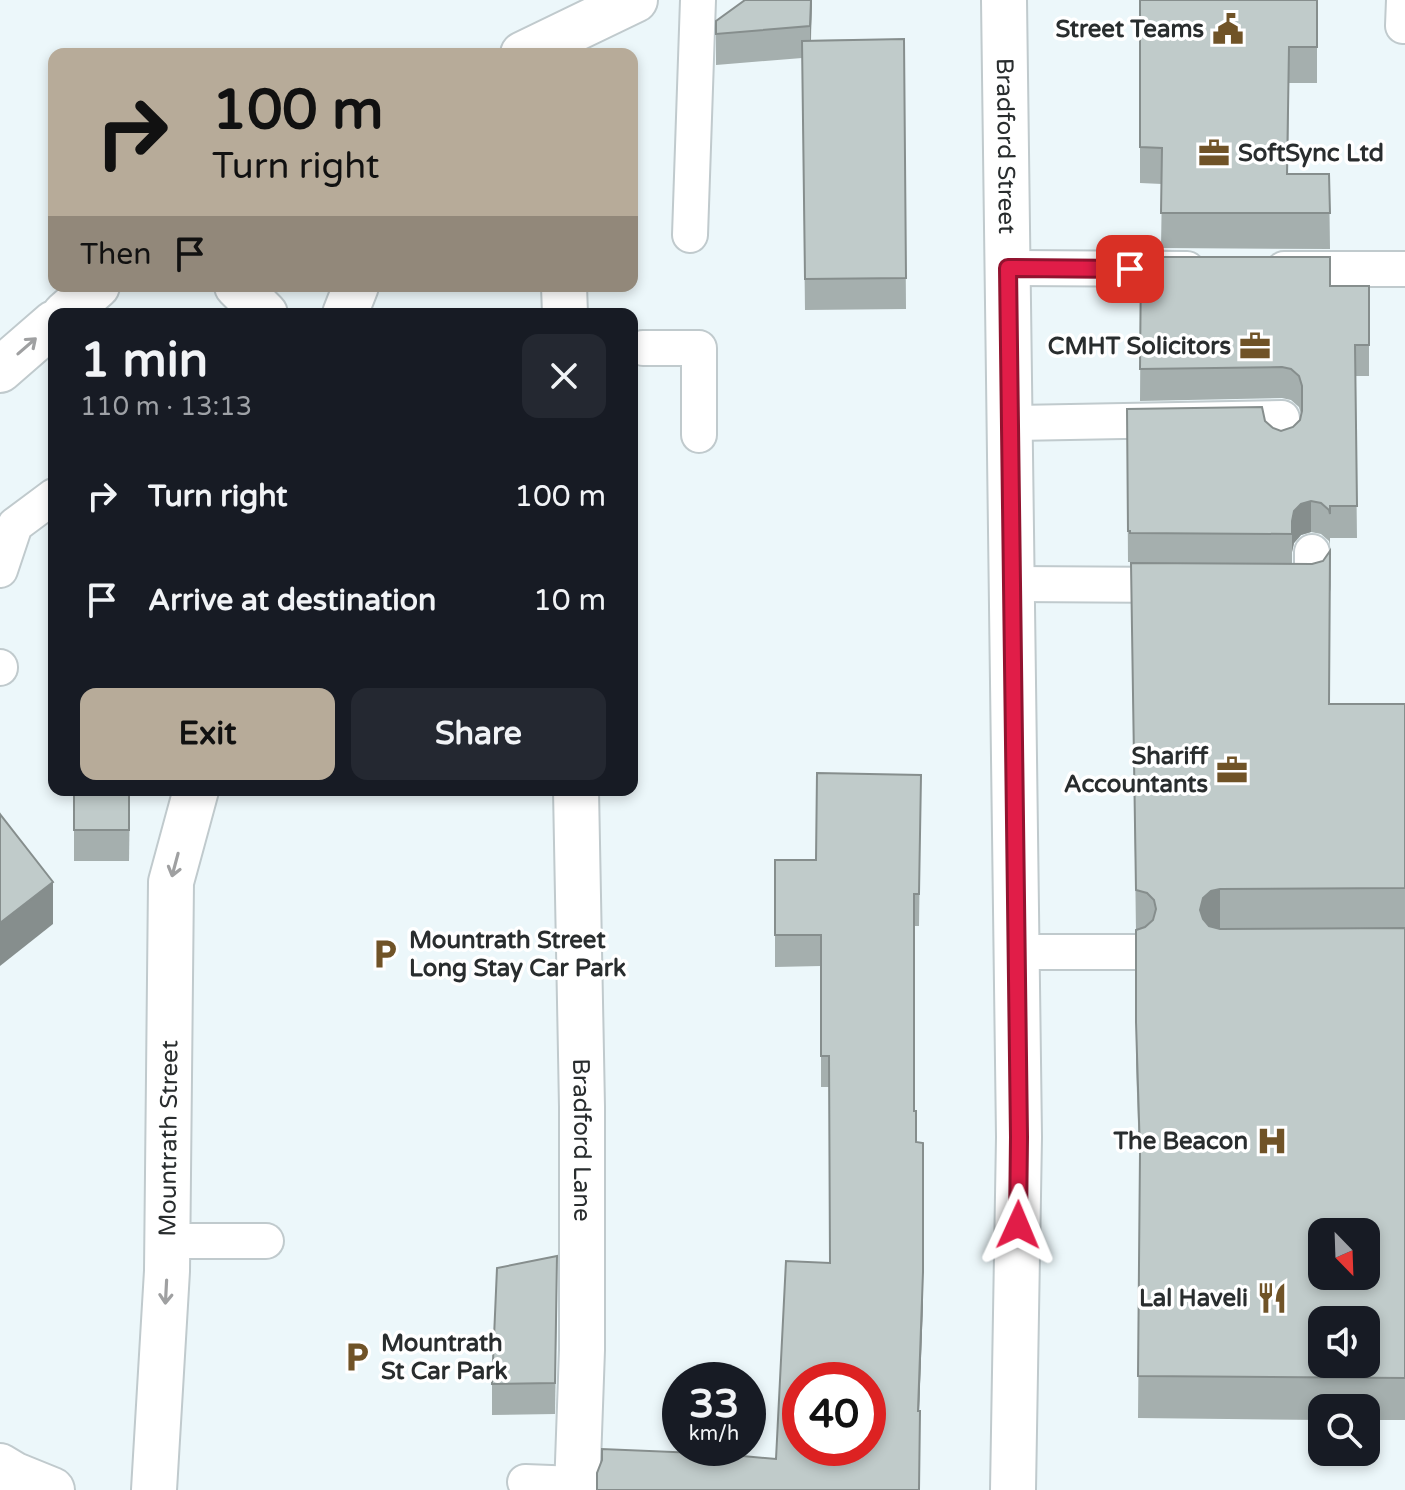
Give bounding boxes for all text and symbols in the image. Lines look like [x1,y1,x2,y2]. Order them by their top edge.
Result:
public building icon: Street Teams [1211,12,1245,46]
place label: Street Teams [1055,15,1204,44]
street label: Bradford Street [990,58,1021,234]
text: 100 m [212,77,383,144]
icon: right [80,80,184,184]
office icon: SoftSync Ltd [1197,136,1231,170]
place label: SoftSync Ltd [1238,139,1384,168]
text: Turn right [212,145,379,188]
icon: arrive [168,232,212,276]
pin [1096,235,1164,303]
text: Then [80,236,152,273]
icon: arrive [1108,247,1152,291]
office icon: CMHT Solicitors [1238,329,1272,363]
text: 1 min [80,332,208,390]
place label: CMHT Solicitors [1048,332,1231,361]
button: close [522,334,606,418]
one-way arrow [16,338,37,356]
text: 110 m · 13:13 [80,391,252,422]
icon: right [80,474,124,518]
text: Turn right [148,478,288,515]
text: 100 m [514,478,606,515]
icon: arrive [80,578,124,622]
text: Arrive at destination [148,582,436,619]
text: 10 m [533,582,606,619]
button: Exit [80,688,335,780]
button: Share [351,688,606,780]
place label: Shariff Accountants [1064,742,1208,799]
office icon: Shariff Accountants [1215,753,1249,787]
one-way arrow [167,852,182,878]
place label: Mountrath Street Long Stay Car Park [409,926,626,983]
parking icon: Mountrath Street Long Stay Car Park [368,937,402,971]
street label: Mountrath Street [153,1040,184,1237]
street label: Bradford Lane [566,1058,596,1222]
hospital icon: The Beacon [1255,1124,1289,1158]
place label: The Beacon [1113,1127,1248,1156]
position arrow [976,1183,1060,1267]
north arrow [1308,1218,1380,1290]
map controls [1308,1218,1380,1466]
one-way arrow [158,1279,173,1305]
restaurant icon: Lal Haveli [1255,1281,1289,1315]
place label: Lal Haveli [1139,1284,1248,1313]
button: sound [1308,1306,1380,1378]
place label: Mountrath St Car Park [381,1329,508,1386]
parking icon: Mountrath St Car Park [340,1340,374,1374]
speed limit sign: 40 [782,1362,886,1466]
text: 33 [689,1380,739,1428]
button: search [1308,1394,1380,1466]
text: km/h [689,1422,739,1446]

